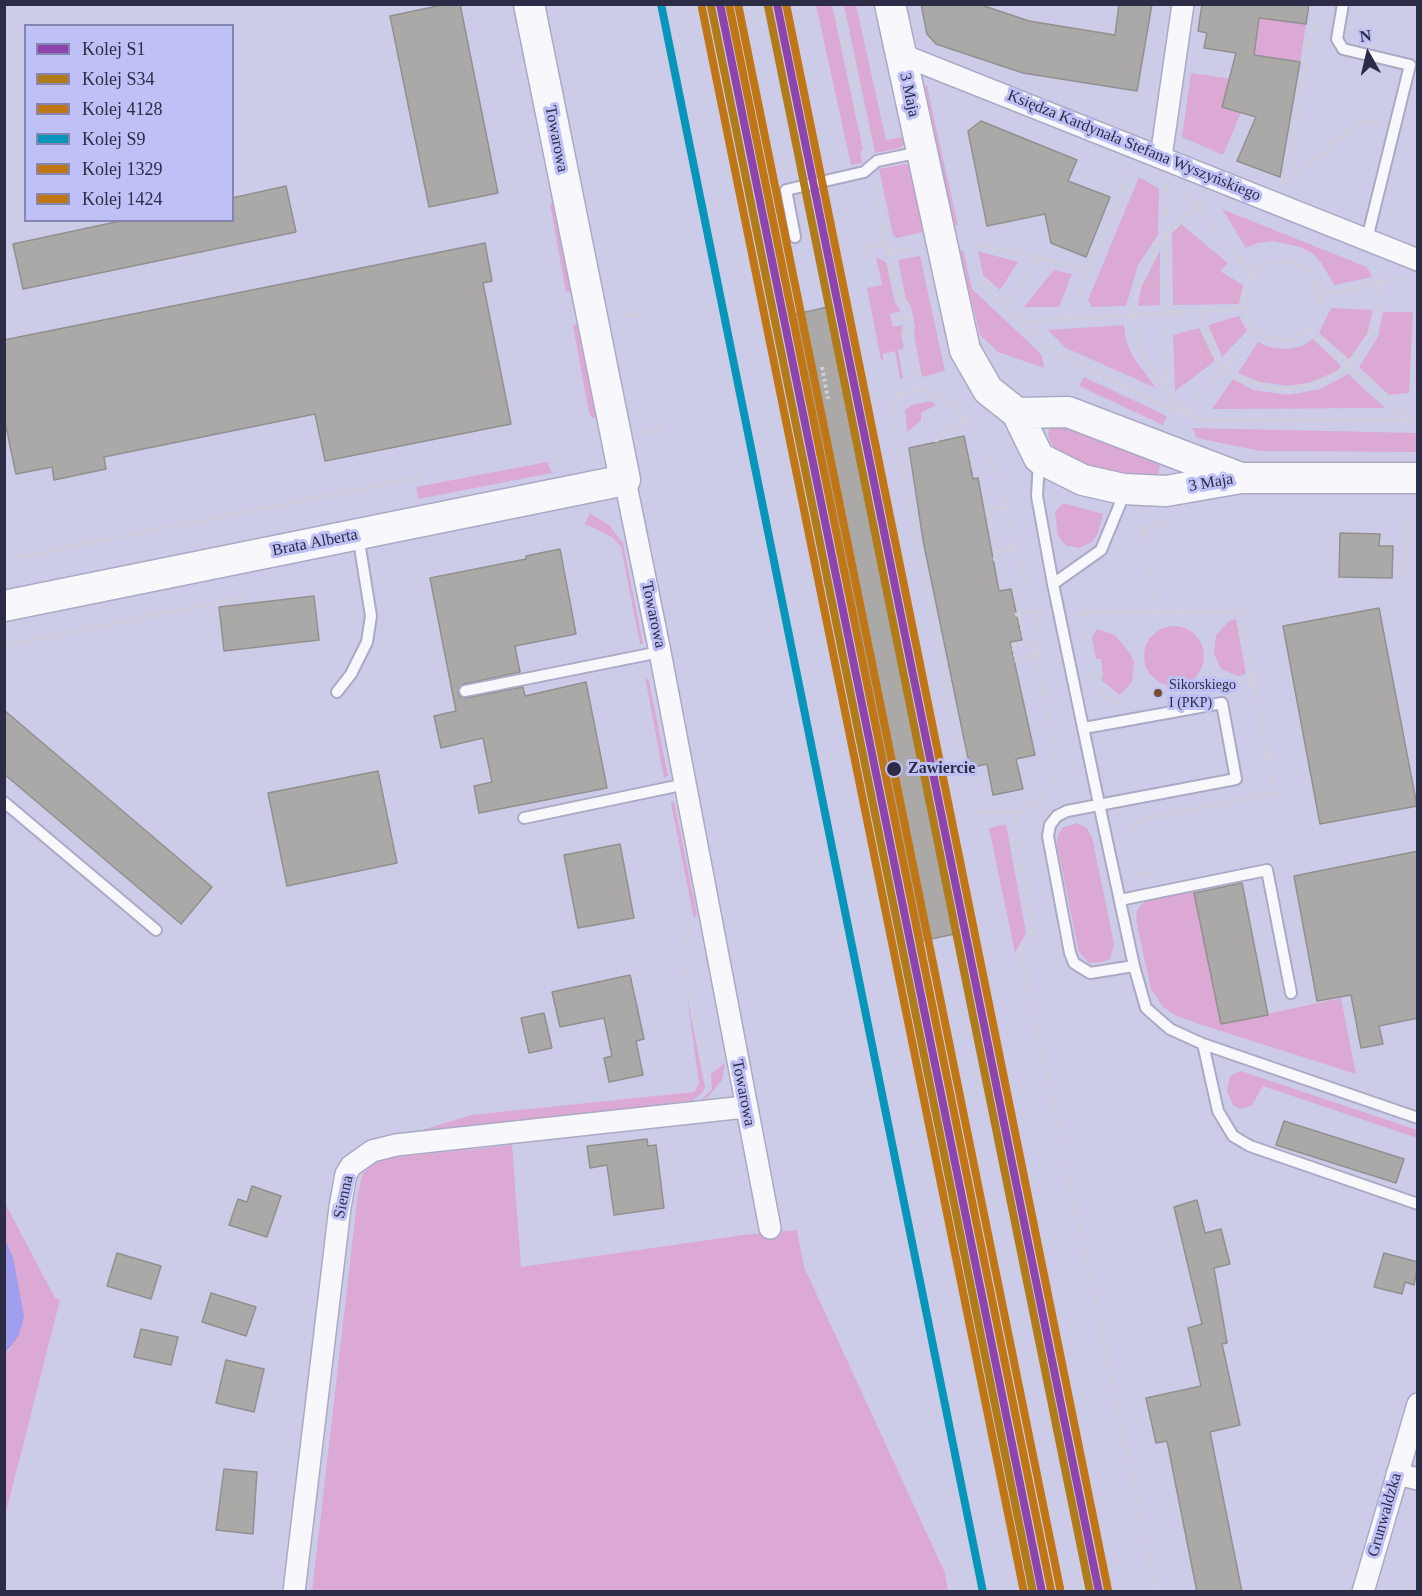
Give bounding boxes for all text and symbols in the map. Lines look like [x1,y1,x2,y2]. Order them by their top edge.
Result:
legend [24,24,234,222]
north arrow [1338,24,1398,84]
text: N [1359,26,1372,45]
text: Kolej S1 [82,39,146,59]
text: Kolej S34 [82,69,155,89]
street label: 3 Maja [895,71,923,119]
street label: Księdza Kardynała Stefana Wyszyńskiego [1005,86,1263,206]
text: Kolej 4128 [82,99,163,119]
street label: Towarowa [540,104,572,174]
text: Kolej S9 [82,129,146,149]
text: Kolej 1329 [82,159,163,179]
text: Kolej 1424 [82,189,163,209]
street label: 3 Maja [1187,470,1235,496]
street label: Brata Alberta [271,525,359,561]
street label: Towarowa [637,580,669,650]
place label: Sikorskiego I (PKP) [1169,677,1236,710]
marker: Sikorskiego I (PKP) [1152,687,1164,699]
place label: Zawiercie [908,759,975,779]
marker: Zawiercie [885,760,903,778]
street label: Towarowa [727,1058,759,1128]
street label: Sienna [330,1174,358,1220]
street label: Grunwaldzka [1364,1471,1406,1559]

